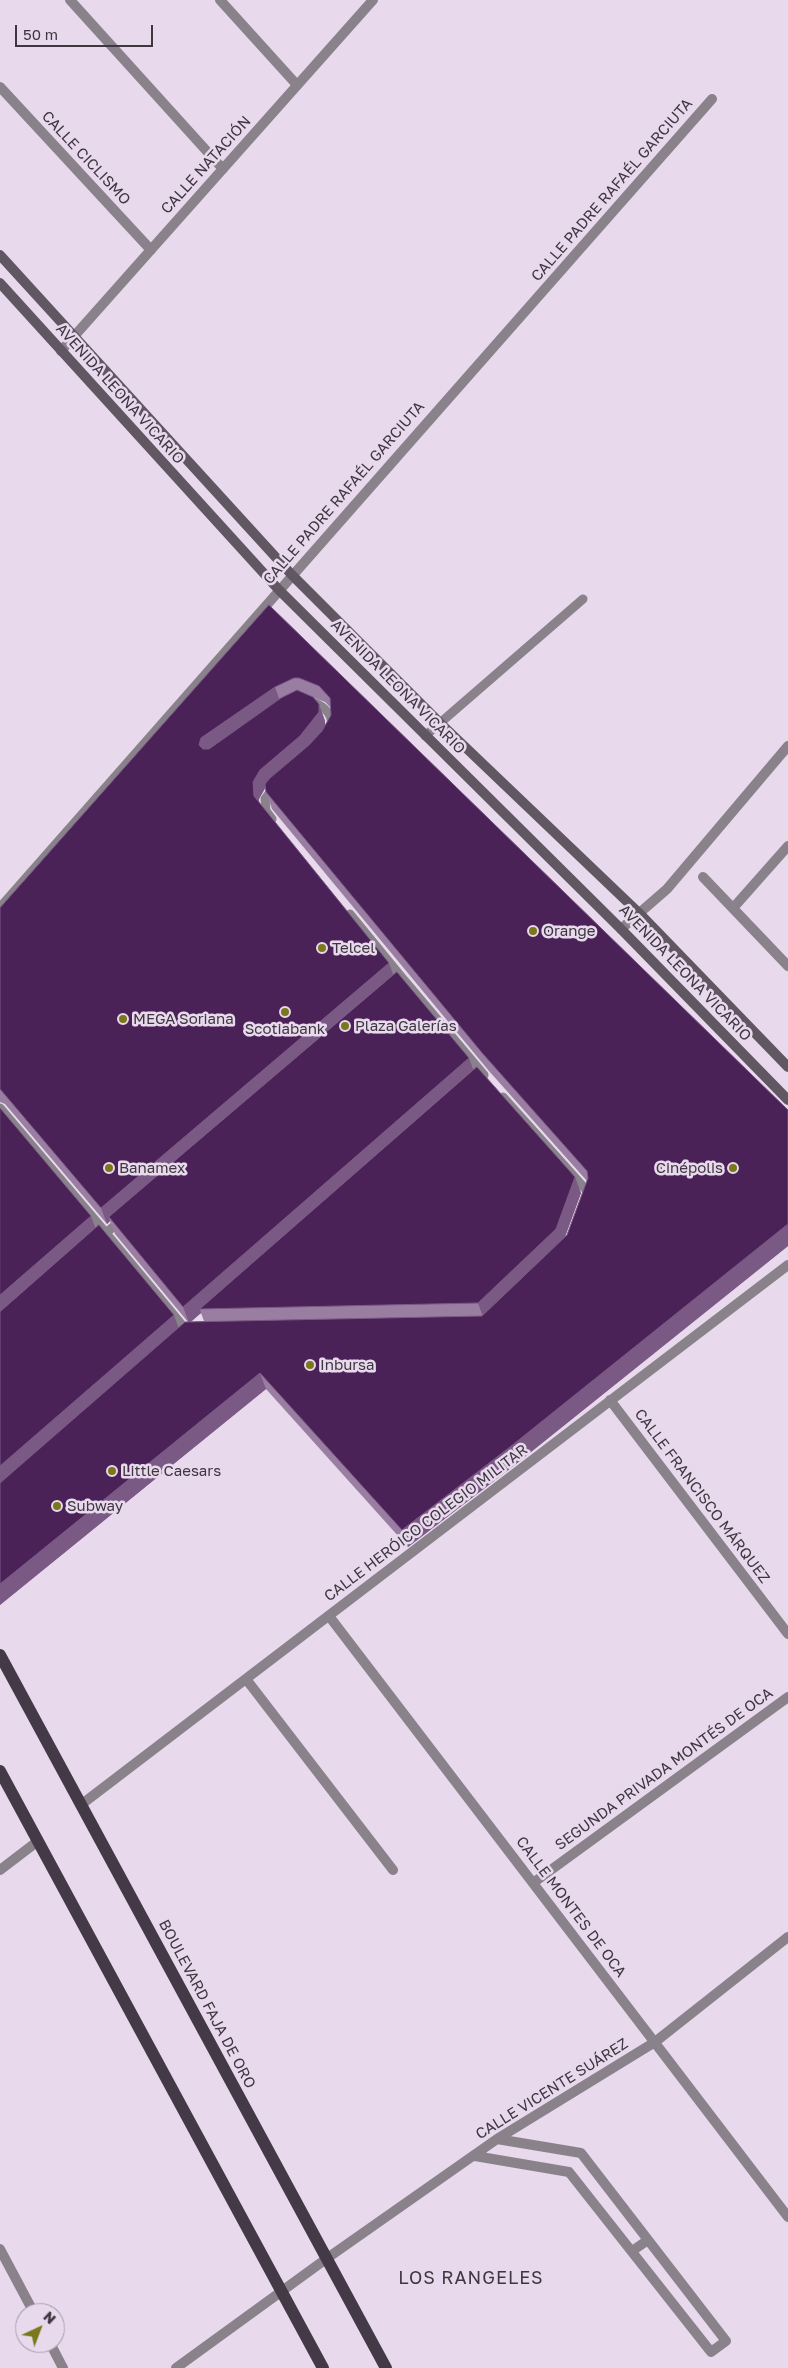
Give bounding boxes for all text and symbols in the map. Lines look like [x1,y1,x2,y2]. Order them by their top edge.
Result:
scale bar [18,15,155,47]
text: 50 m [23,25,58,43]
street label: CALLE PADRE RAFAÉL GARCIUTA [528,95,696,285]
street label: CALLE CICLISMO [38,107,134,209]
street label: CALLE NATACIÓN [157,112,255,218]
street label: AVENIDA LEONA VICARIO [52,320,188,468]
street label: CALLE PADRE RAFAÉL GARCIUTA [260,398,428,588]
street label: AVENIDA LEONA VICARIO [327,616,469,758]
street label: AVENIDA LEONA VICARIO [615,901,755,1045]
place label: Orange [543,922,595,940]
marker: Orange [527,925,539,937]
place label: Telcel [332,939,375,957]
marker: Telcel [316,942,328,954]
marker: Scotiabank [279,1006,291,1018]
place label: MEGA Soriana [133,1010,234,1028]
marker: MEGA Soriana [117,1013,129,1025]
place label: Plaza Galerías [355,1017,457,1035]
place label: Scotiabank [245,1020,325,1038]
marker: Plaza Galerías [339,1020,351,1032]
place label: Banamex [119,1159,185,1177]
place label: Cinépolis [656,1159,723,1177]
marker: Banamex [103,1162,115,1174]
marker: Cinépolis [727,1162,739,1174]
place label: Inbursa [320,1356,375,1374]
marker: Inbursa [304,1359,316,1371]
street label: CALLE FRANCISCO MÁRQUEZ [631,1405,773,1587]
street label: CALLE HERÓICO COLEGIO MILITAR [321,1441,531,1605]
place label: Little Caesars [122,1462,221,1480]
marker: Little Caesars [106,1465,118,1477]
place label: Subway [67,1497,123,1515]
marker: Subway [51,1500,63,1512]
street label: SEGUNDA PRIVADA MONTÉS DE OCA [552,1684,776,1854]
street label: CALLE MONTES DE OCA [512,1833,630,1981]
street label: BOULEVARD FAJA DE ORO [155,1916,259,2092]
street label: CALLE VICENTE SUÁREZ [473,2035,631,2143]
district label: LOS RANGELES [397,2267,545,2289]
north arrow [15,2303,65,2353]
text: N [40,2308,60,2327]

